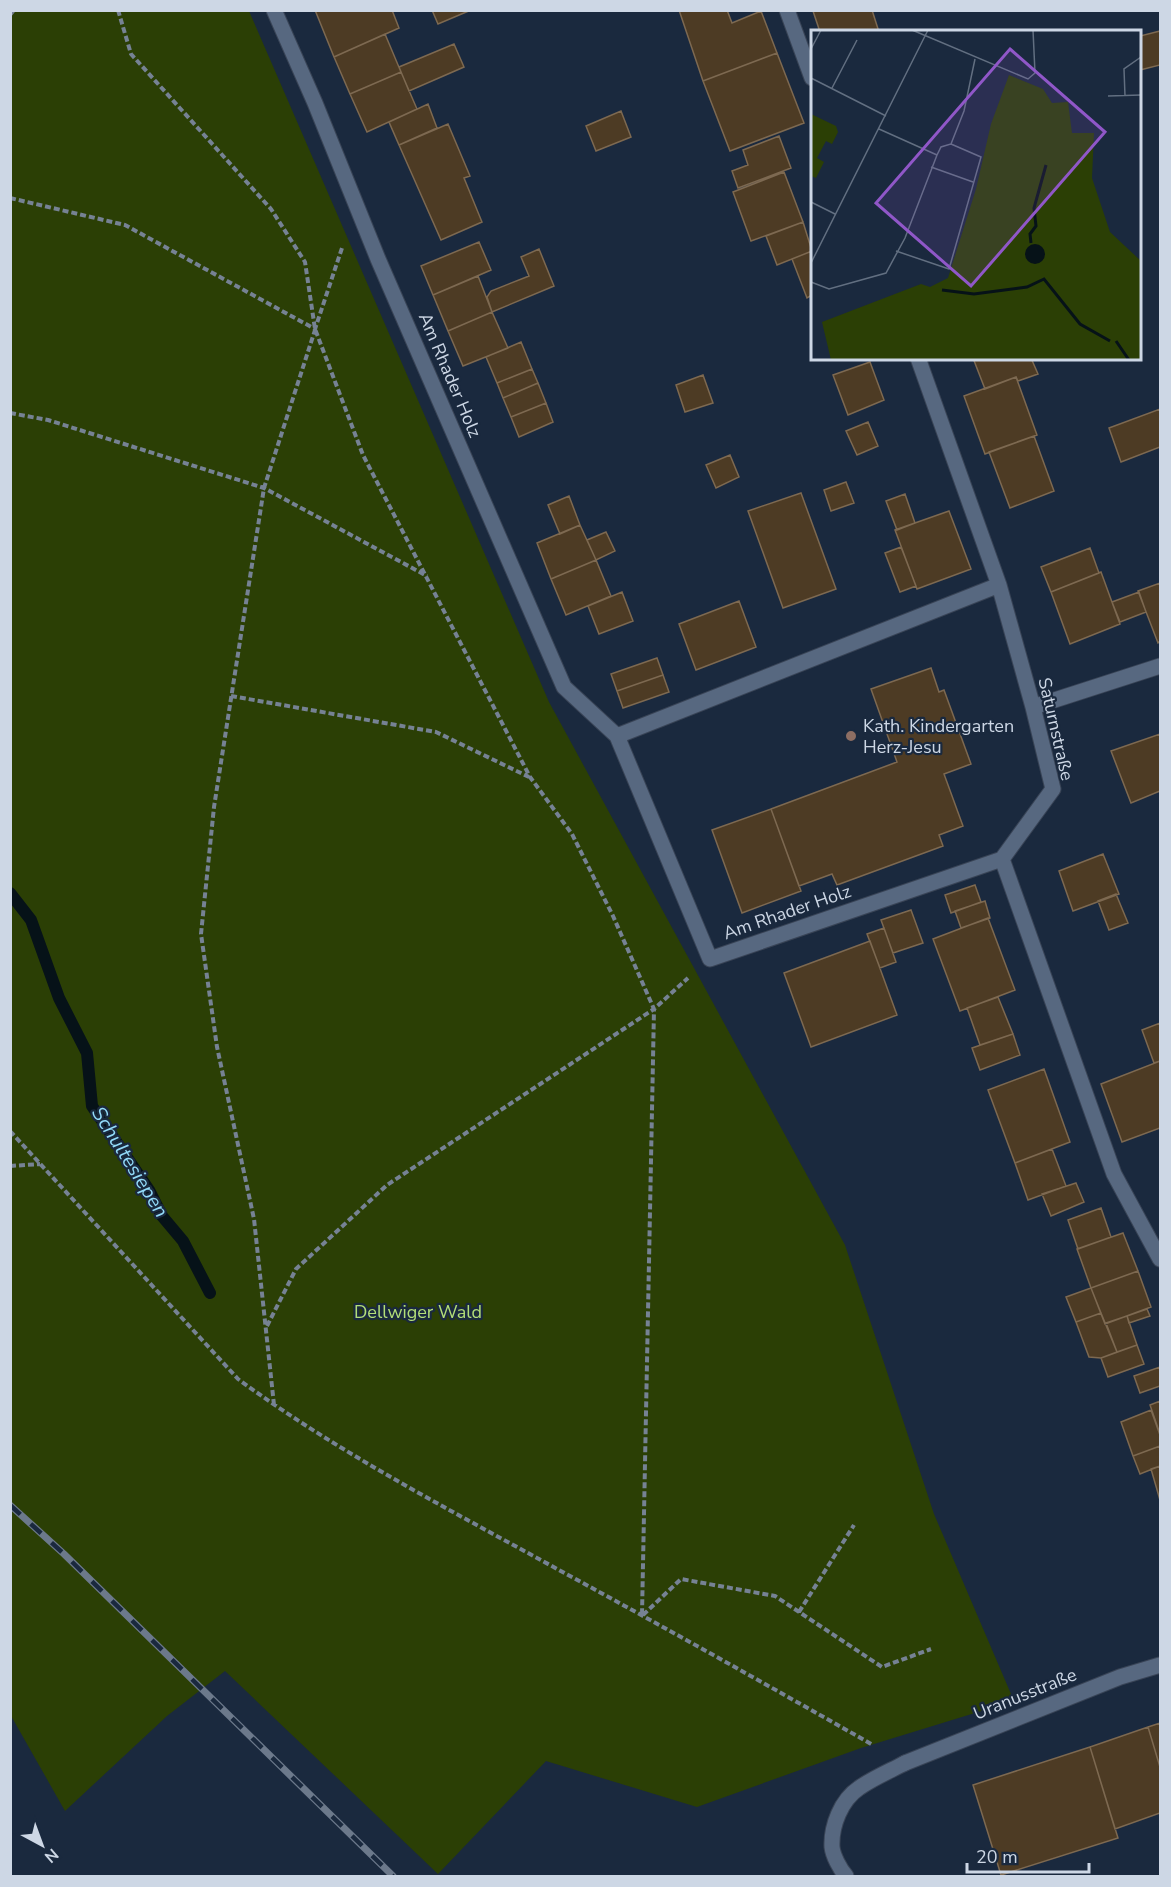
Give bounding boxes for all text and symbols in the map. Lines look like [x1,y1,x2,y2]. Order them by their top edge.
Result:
inset map [811,30,1141,360]
street label: Am Rhader Holz [413,309,487,441]
street label: Saturnstraße [1032,675,1080,783]
place label: Kath. Kindergarten Herz-Jesu [863,714,1014,759]
marker: Kath. Kindergarten Herz-Jesu [844,729,858,743]
street label: Am Rhader Holz [720,879,854,945]
water label: Schultesiepen [85,1101,175,1223]
park label: Dellwiger Wald [354,1300,482,1324]
street label: Uranusstraße [970,1662,1080,1726]
north arrow [12,1815,72,1875]
scale bar [967,1836,1088,1874]
text: N [39,1843,63,1868]
text: 20 m [976,1845,1018,1869]

